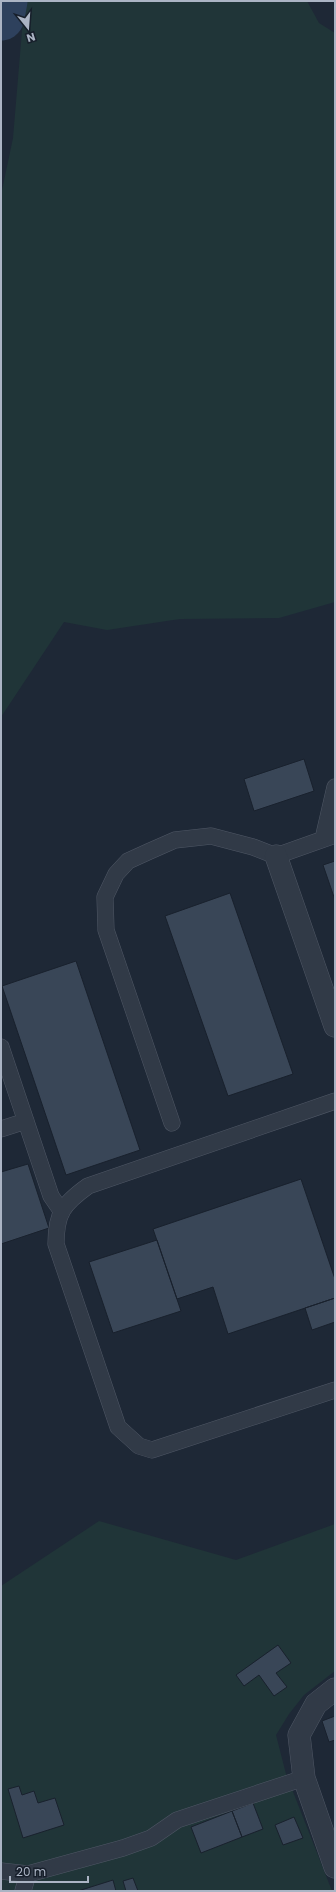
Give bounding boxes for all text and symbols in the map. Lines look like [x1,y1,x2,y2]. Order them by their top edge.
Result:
north arrow [8,8,48,48]
text: N [25,29,37,46]
scale bar [10,1858,88,1884]
text: 20 m [16,1863,46,1880]

